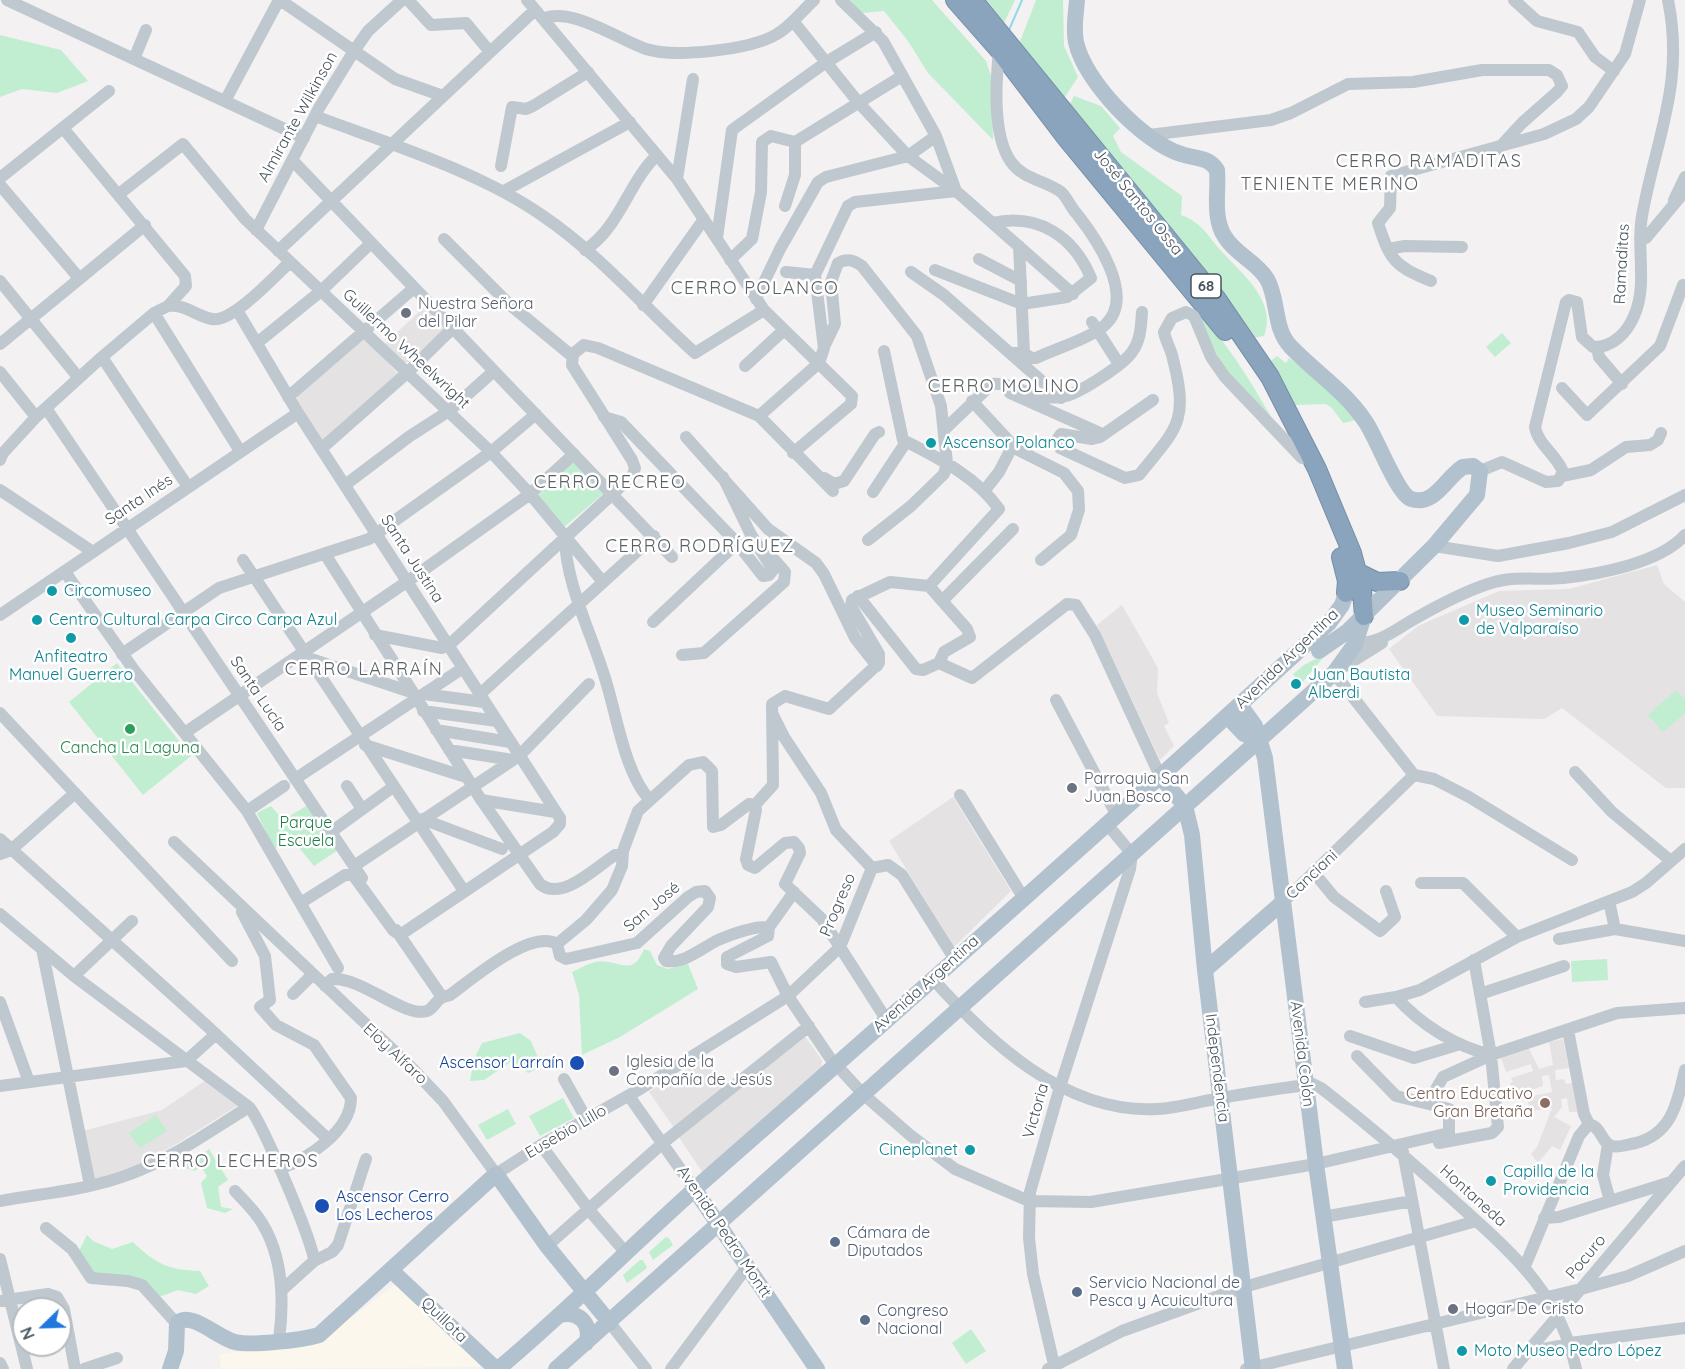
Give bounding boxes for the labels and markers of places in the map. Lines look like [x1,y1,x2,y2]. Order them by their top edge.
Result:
place label: Nuestra Señora del Pilar [418,294,533,332]
marker: Nuestra Señora del Pilar [399,306,413,320]
place label: Ascensor Polanco [943,433,1075,453]
marker: Ascensor Polanco [924,436,938,450]
place label: Circomuseo [64,581,152,601]
marker: Circomuseo [45,584,59,598]
place label: Museo Seminario de Valparaíso [1476,601,1603,639]
place label: Centro Cultural Carpa Circo Carpa Azul [49,610,337,630]
marker: Centro Cultural Carpa Circo Carpa Azul [30,613,44,627]
marker: Museo Seminario de Valparaíso [1457,613,1471,627]
marker: Anfiteatro Manuel Guerrero [64,631,78,645]
place label: Anfiteatro Manuel Guerrero [9,647,133,685]
place label: Juan Bautista Alberdi [1308,665,1410,703]
marker: Juan Bautista Alberdi [1289,677,1303,691]
marker: Cancha La Laguna [123,722,137,736]
place label: Cancha La Laguna [60,738,200,758]
place label: Parroquia San Juan Bosco [1084,769,1189,807]
marker: Parroquia San Juan Bosco [1065,781,1079,795]
place label: Iglesia de la Compañía de Jesús [626,1052,772,1090]
place label: Ascensor Larraín [439,1053,564,1073]
marker: Ascensor Larraín [568,1054,586,1072]
marker: Iglesia de la Compañía de Jesús [607,1064,621,1078]
place label: Centro Educativo Gran Bretaña [1406,1084,1533,1122]
marker: Centro Educativo Gran Bretaña [1538,1096,1552,1110]
place label: Cineplanet [879,1140,958,1160]
marker: Cineplanet [963,1143,977,1157]
place label: Capilla de la Providencia [1503,1162,1594,1200]
marker: Capilla de la Providencia [1484,1174,1498,1188]
place label: Ascensor Cerro Los Lecheros [336,1187,449,1225]
marker: Ascensor Cerro Los Lecheros [313,1197,331,1215]
place label: Cámara de Diputados [847,1223,930,1261]
marker: Cámara de Diputados [828,1235,842,1249]
place label: Servicio Nacional de Pesca y Acuicultura [1089,1273,1240,1311]
marker: Servicio Nacional de Pesca y Acuicultura [1070,1285,1084,1299]
place label: Hogar De Cristo [1465,1299,1584,1319]
place label: Congreso Nacional [877,1301,948,1339]
marker: Hogar De Cristo [1446,1302,1460,1316]
marker: Congreso Nacional [858,1313,872,1327]
place label: Moto Museo Pedro López [1474,1341,1662,1361]
marker: Moto Museo Pedro López [1455,1344,1469,1358]

